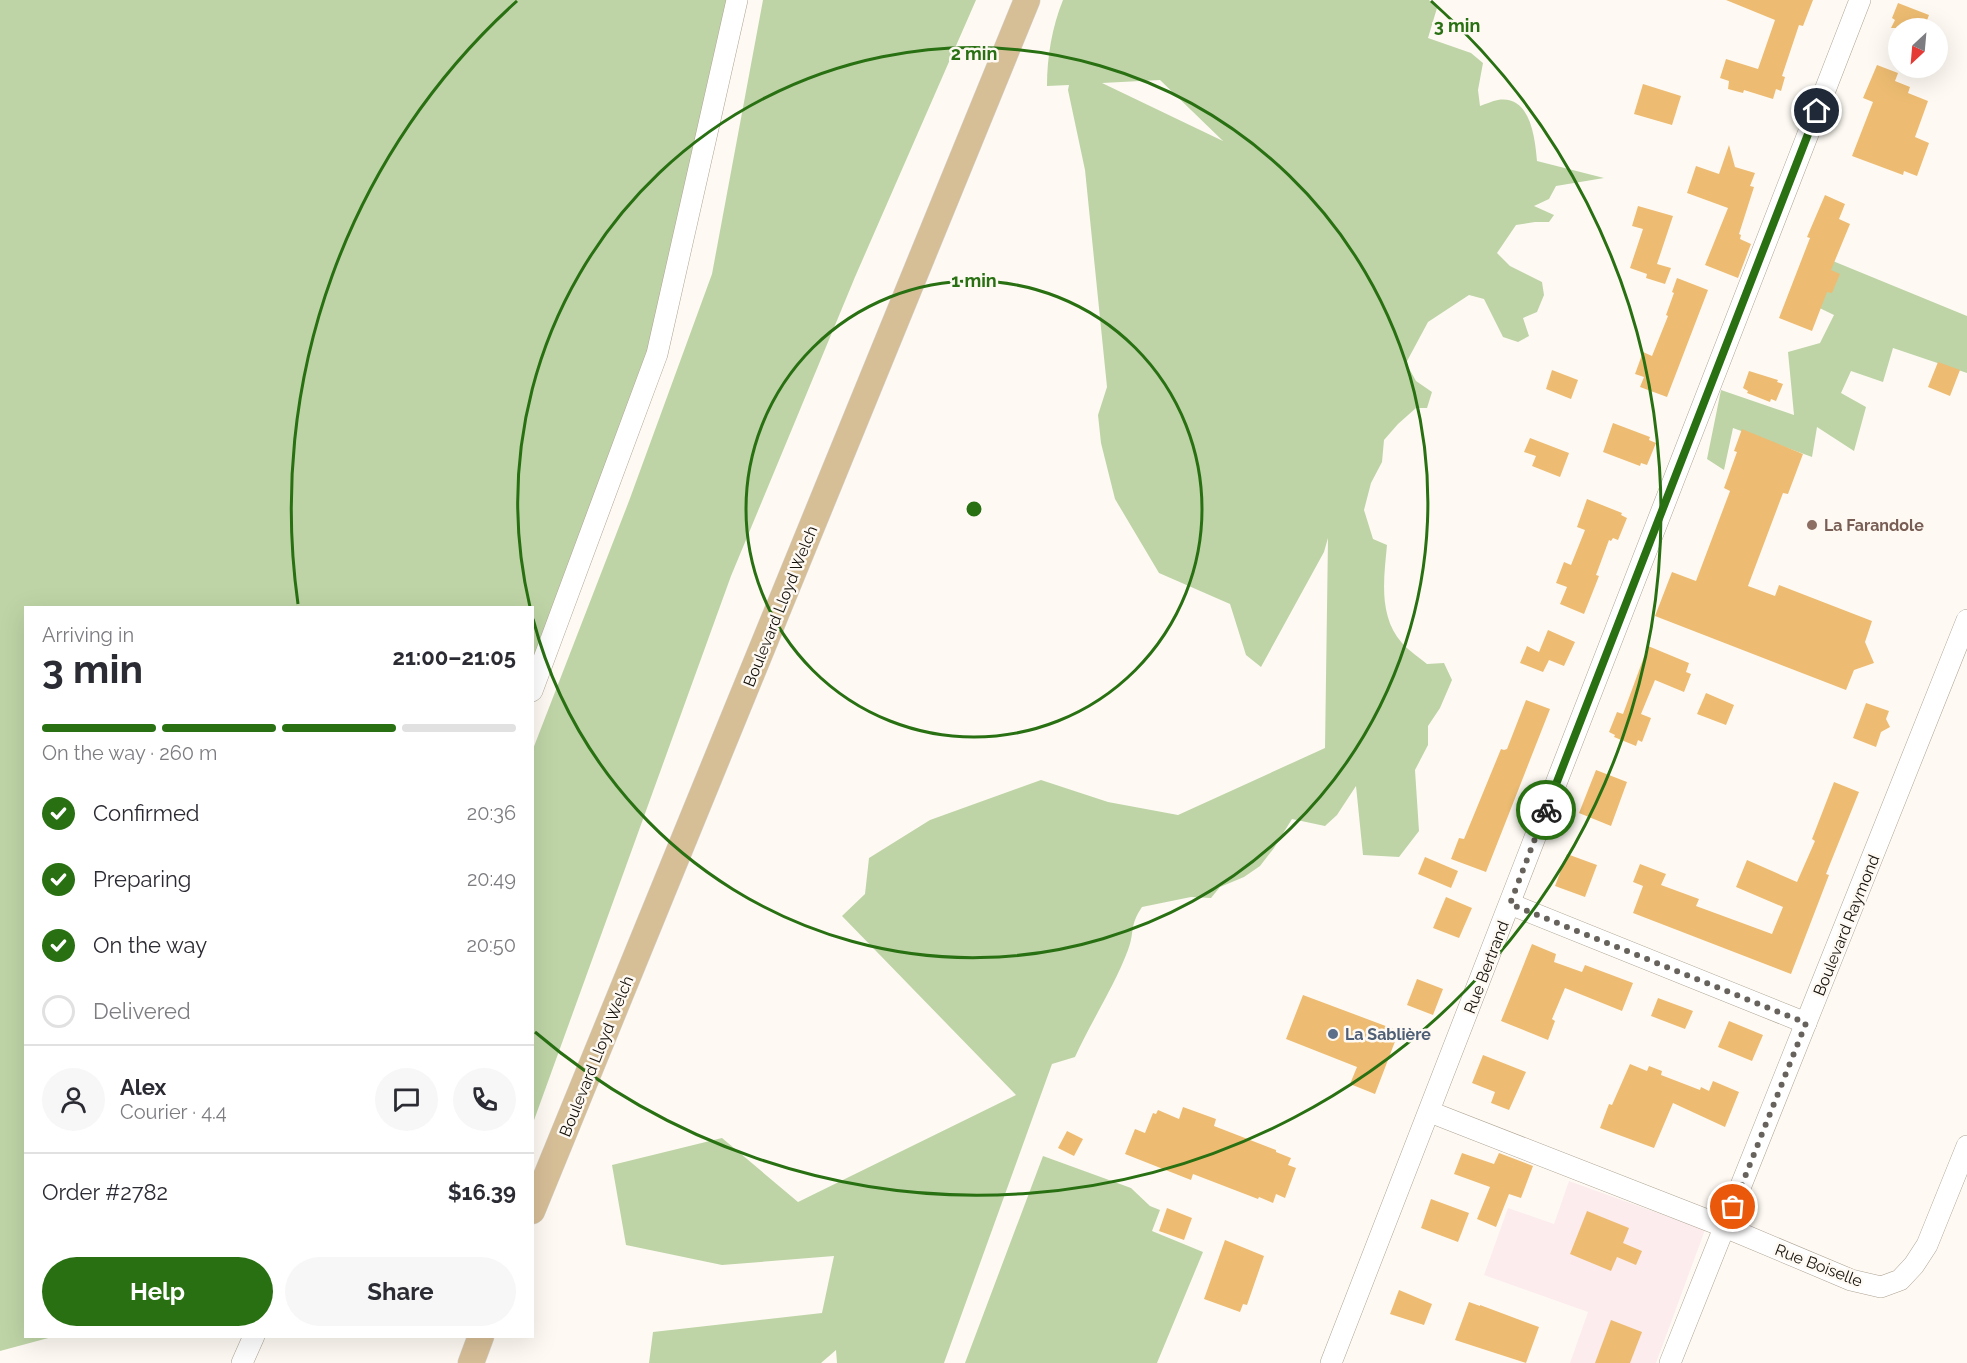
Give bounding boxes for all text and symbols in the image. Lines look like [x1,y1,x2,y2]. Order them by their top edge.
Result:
text: 3 min [1434,15,1480,36]
north arrow [1888,18,1948,78]
map controls [1888,18,1948,78]
text: 2 min [951,43,997,64]
pin [1791,85,1842,136]
icon: home [1800,94,1833,127]
text: 1 min [951,270,997,291]
centre of rings [964,499,984,519]
place label: La Farandole [1824,516,1924,535]
marker: La Farandole [1805,518,1819,532]
street label: Boulevard Lloyd Welch [739,523,821,689]
text: Arriving in [42,623,134,647]
text: 21:00–21:05 [393,644,516,670]
text: 3 min [42,646,143,692]
text: On the way · 260 m [42,741,217,765]
courier [1516,780,1576,840]
icon: bike [1530,794,1563,827]
icon: check [42,797,75,830]
text: Confirmed [93,800,200,826]
text: 20:36 [467,801,516,825]
street label: Boulevard Raymond [1809,852,1884,999]
icon: check [42,863,75,896]
text: Preparing [93,866,191,892]
text: 20:49 [467,867,516,891]
street label: Rue Bertrand [1460,918,1513,1016]
icon: check [42,929,75,962]
text: On the way [93,932,207,958]
text: 20:50 [466,933,516,957]
street label: Boulevard Lloyd Welch [555,973,637,1139]
text: Delivered [93,998,191,1024]
place label: La Sablière [1345,1025,1431,1044]
marker: La Sablière [1326,1027,1340,1041]
button: person [42,1068,105,1131]
button: chat [375,1068,438,1131]
button: phone [453,1068,516,1131]
text: Alex [120,1074,166,1100]
text: Courier · 4.4 [120,1100,227,1124]
text: Order #2782 [42,1179,168,1205]
text: $16.39 [448,1179,516,1205]
pin [1707,1181,1758,1232]
icon: bag [1716,1190,1749,1223]
street label: Rue Boiselle [1772,1240,1865,1291]
button: Help [42,1257,273,1326]
button: Share [285,1257,516,1326]

